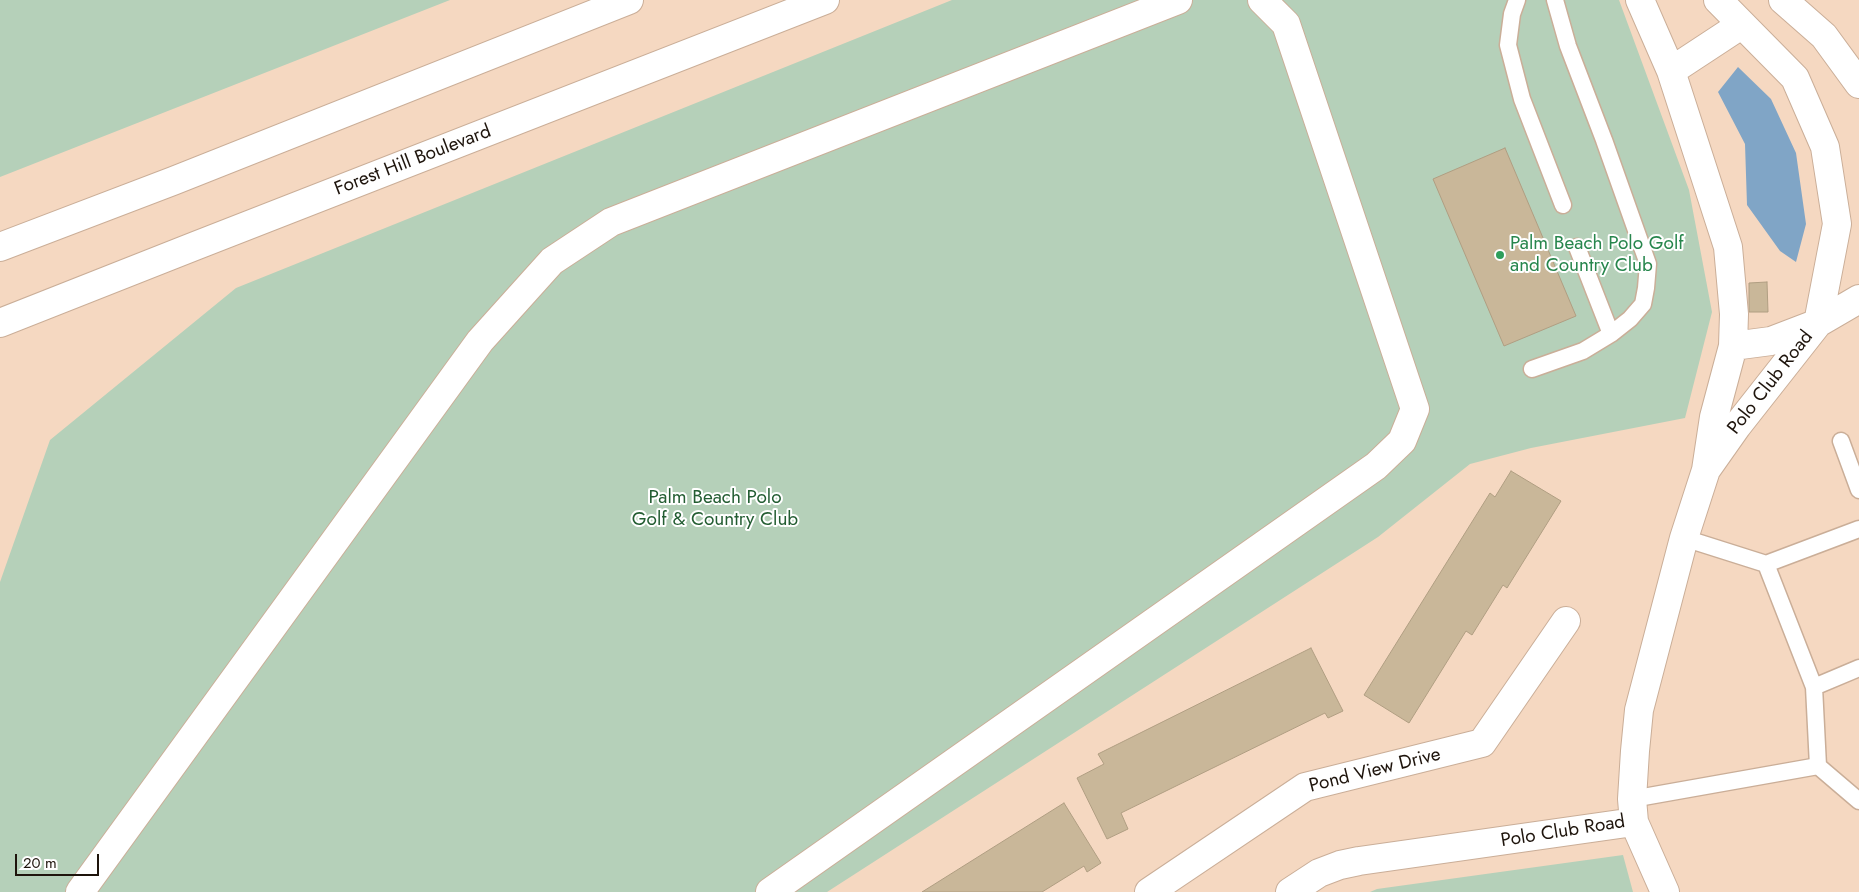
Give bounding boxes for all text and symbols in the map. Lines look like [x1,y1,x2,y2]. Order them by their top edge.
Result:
street label: Forest Hill Boulevard [331,121,495,201]
place label: Palm Beach Polo Golf and Country Club [1510,233,1684,277]
marker: Palm Beach Polo Golf and Country Club [1494,249,1506,261]
street label: Polo Club Road [1723,327,1819,439]
park label: Palm Beach Polo Golf & Country Club [632,487,798,531]
street label: Pond View Drive [1307,744,1443,798]
street label: Polo Club Road [1499,811,1627,853]
scale bar [18,844,101,876]
text: 20 m [23,852,57,874]

